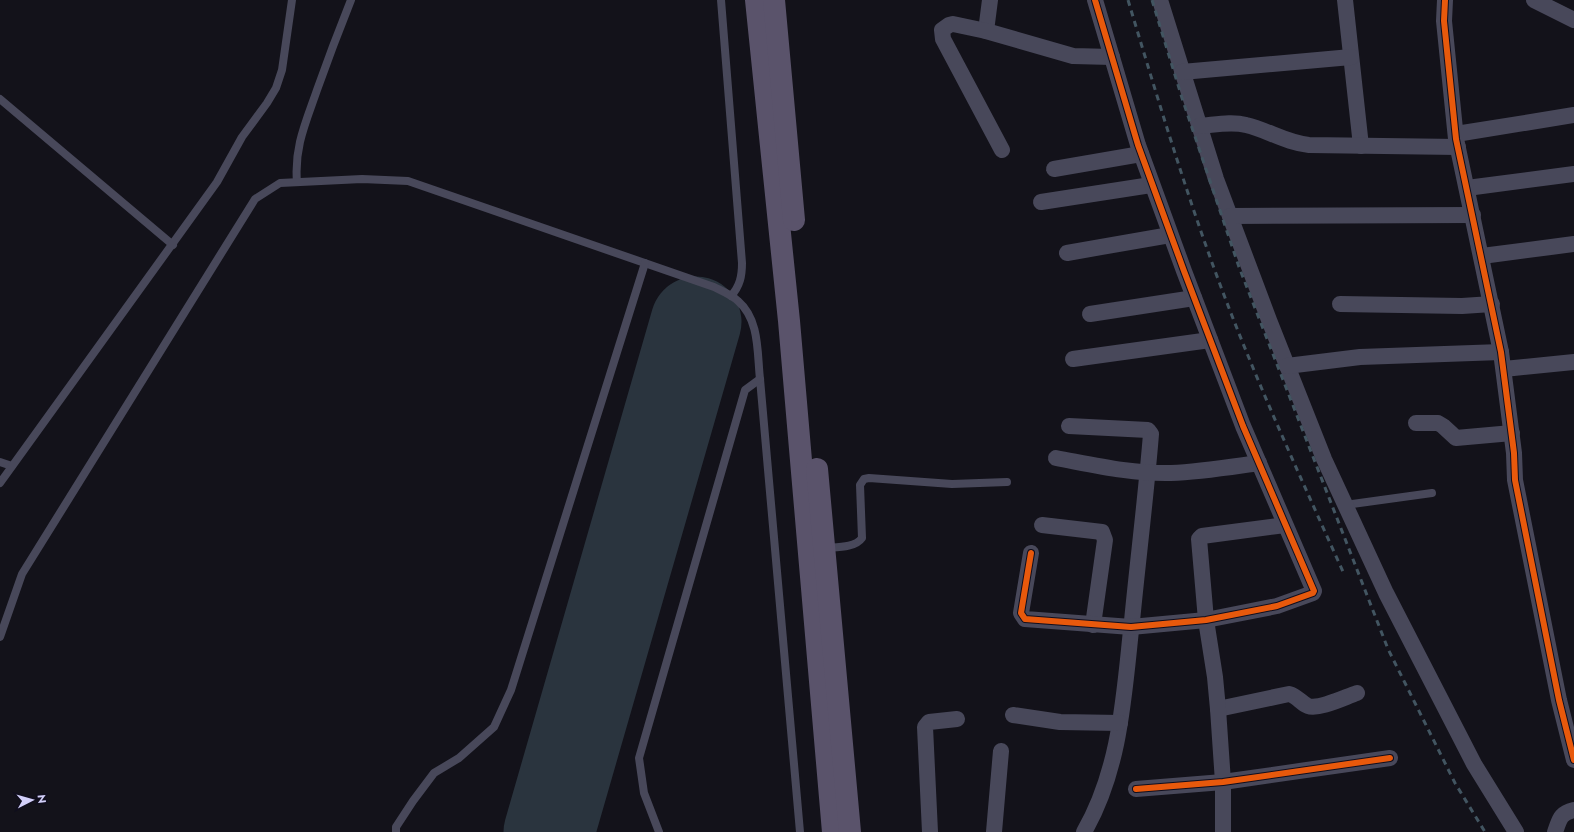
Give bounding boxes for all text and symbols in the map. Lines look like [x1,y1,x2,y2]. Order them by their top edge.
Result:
north arrow [12,780,52,820]
text: N [34,794,50,804]

